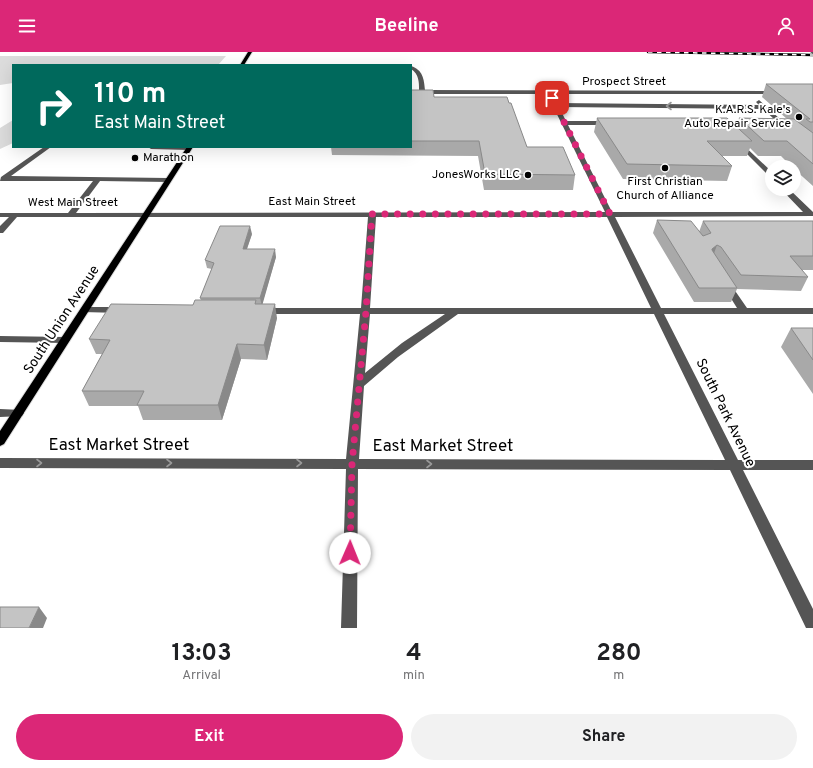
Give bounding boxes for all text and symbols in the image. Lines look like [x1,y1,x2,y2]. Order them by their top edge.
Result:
icon: menu [16,15,38,37]
text: Beeline [374,15,439,38]
icon: person [775,15,797,37]
street label: Prospect Street [582,74,666,90]
text: 110 m [94,77,166,113]
icon: right [28,80,80,132]
pin [535,81,569,115]
icon: arrive [541,87,563,109]
one-way arrow [666,102,672,110]
place label: K.A.R.S. Kale's Auto Repair Service [684,102,791,132]
text: East Main Street [94,112,225,135]
marker: K.A.R.S. Kale's Auto Repair Service [794,112,804,122]
place label: Marathon [143,150,194,166]
marker: Marathon [130,153,140,163]
map controls [765,160,801,196]
button: layers [765,160,801,196]
marker: First Christian Church of Alliance [660,163,670,173]
place label: JonesWorks LLC [432,167,520,183]
marker: JonesWorks LLC [523,170,533,180]
place label: First Christian Church of Alliance [616,174,714,204]
street label: East Main Street [268,194,356,210]
street label: West Main Street [28,195,118,211]
street label: South Union Avenue [20,262,104,378]
street label: South Park Avenue [691,356,759,470]
street label: East Market Street [49,435,189,457]
street label: East Market Street [373,436,513,458]
one-way arrow [36,459,42,467]
one-way arrow [166,459,172,467]
one-way arrow [296,459,302,467]
one-way arrow [426,460,432,468]
position arrow [329,532,371,574]
text: 13:03 [172,639,232,669]
text: 4 [406,639,422,669]
text: 280 [596,639,641,669]
text: Arrival [182,668,221,684]
text: min [403,668,425,684]
text: m [613,668,624,684]
button: Exit [16,714,403,760]
button: Share [411,714,797,760]

